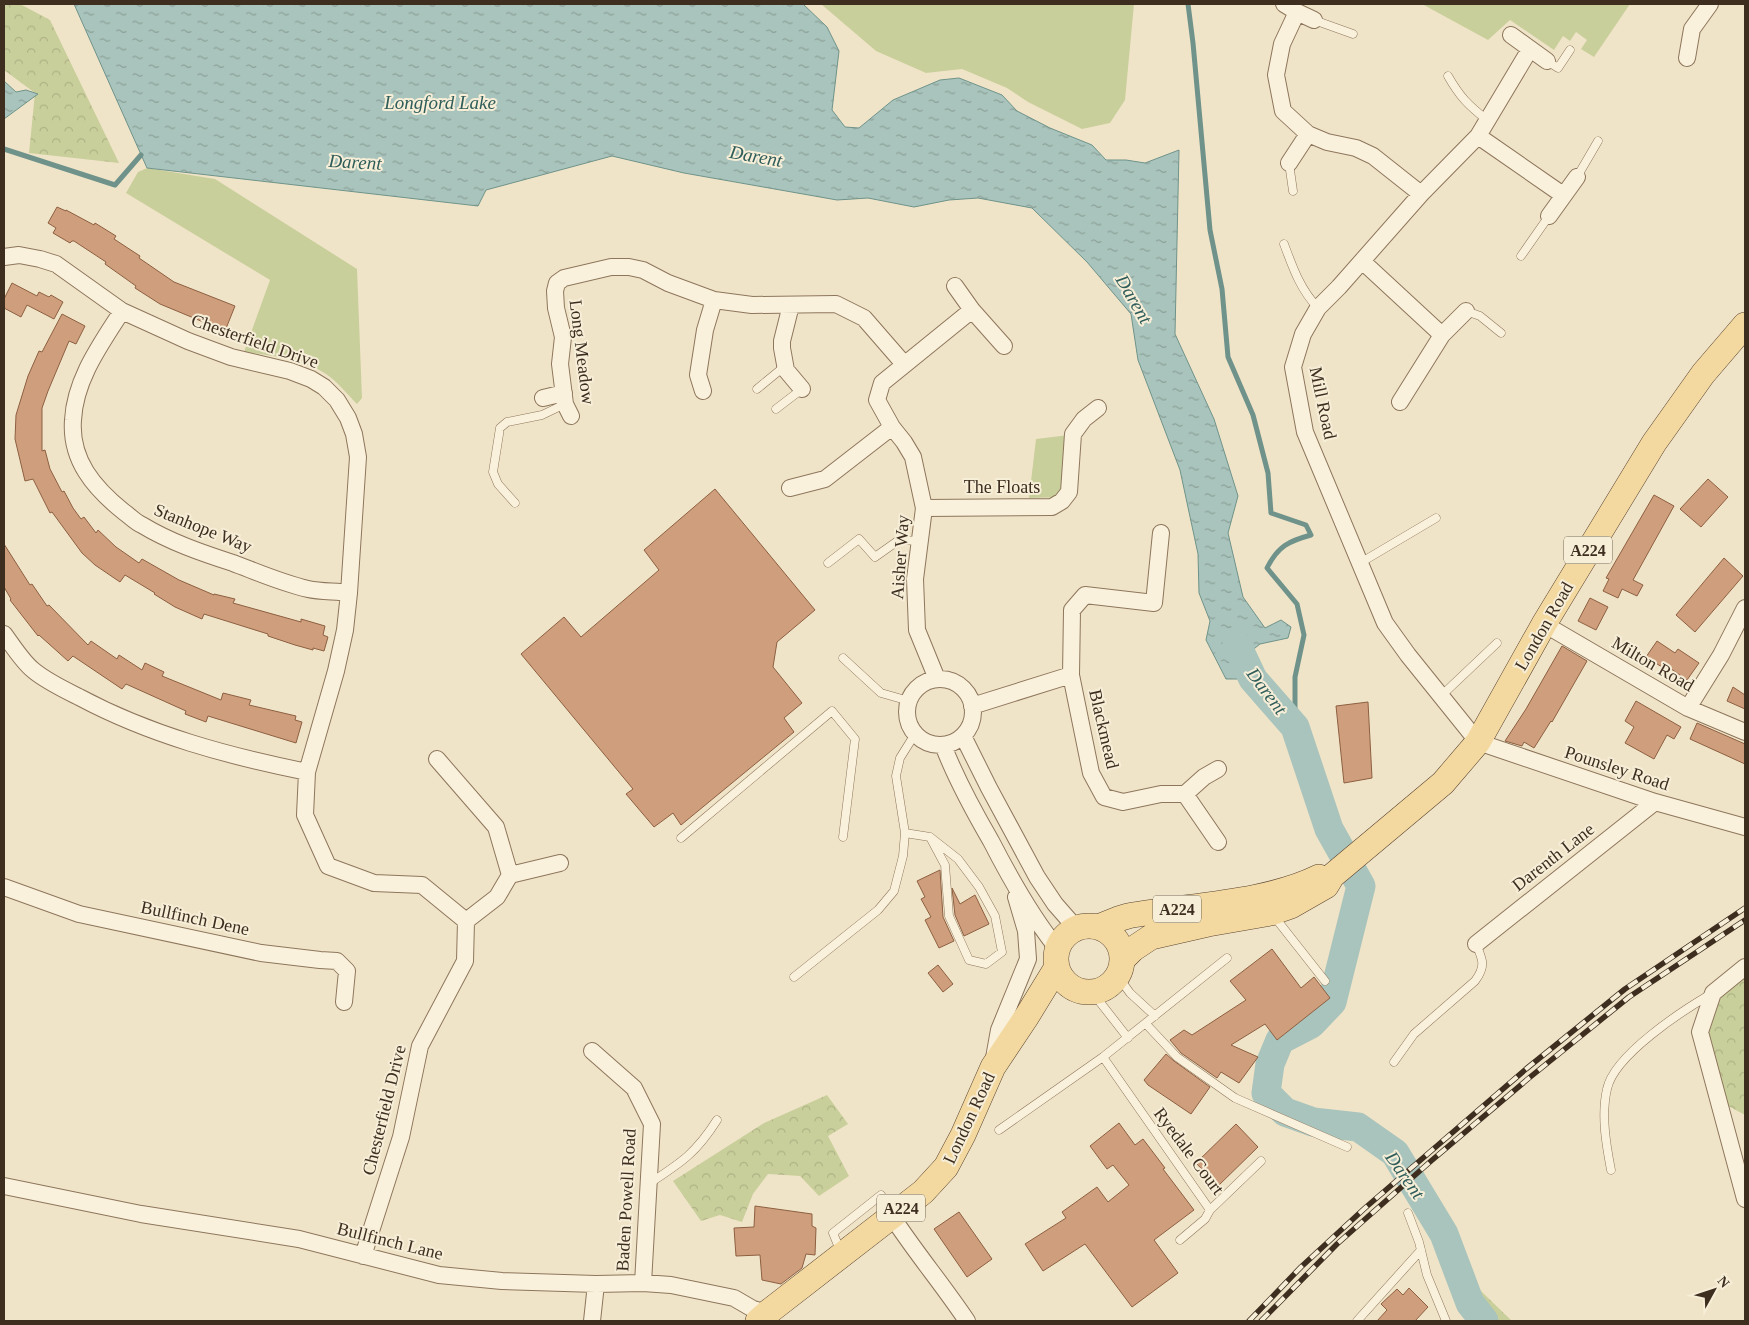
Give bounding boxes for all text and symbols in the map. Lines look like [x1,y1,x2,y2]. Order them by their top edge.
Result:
water label: Longford Lake [383,92,496,113]
water label: Darent [727,141,785,171]
water label: Darent [327,150,383,174]
water label: Darent [1111,270,1157,328]
street label: Long Meadow [566,298,598,406]
street label: Chesterfield Drive [189,310,321,372]
street label: Mill Road [1306,365,1340,441]
street label: The Floats [964,477,1040,497]
street label: Stanhope Way [151,499,255,557]
street label: Aisher Way [887,514,913,600]
road number: A224 [1564,536,1612,564]
street label: London Road [1511,578,1577,674]
street label: Milton Road [1608,632,1698,696]
water label: Darent [1242,663,1292,719]
street label: Blackmead [1085,687,1123,771]
street label: Pounsley Road [1562,742,1672,794]
street label: Darenth Lane [1508,819,1598,895]
road number: A224 [1153,896,1201,922]
street label: Bullfinch Dene [139,897,251,939]
street label: Chesterfield Drive [358,1043,410,1177]
street label: London Road [939,1069,999,1167]
street label: Ryedale Court [1150,1104,1228,1198]
street label: Baden Powell Road [612,1128,640,1272]
water label: Darent [1381,1146,1429,1203]
road number: A224 [877,1194,925,1222]
street label: Bullfinch Lane [335,1218,445,1264]
north arrow [1689,1265,1739,1315]
text: N [1715,1273,1733,1291]

